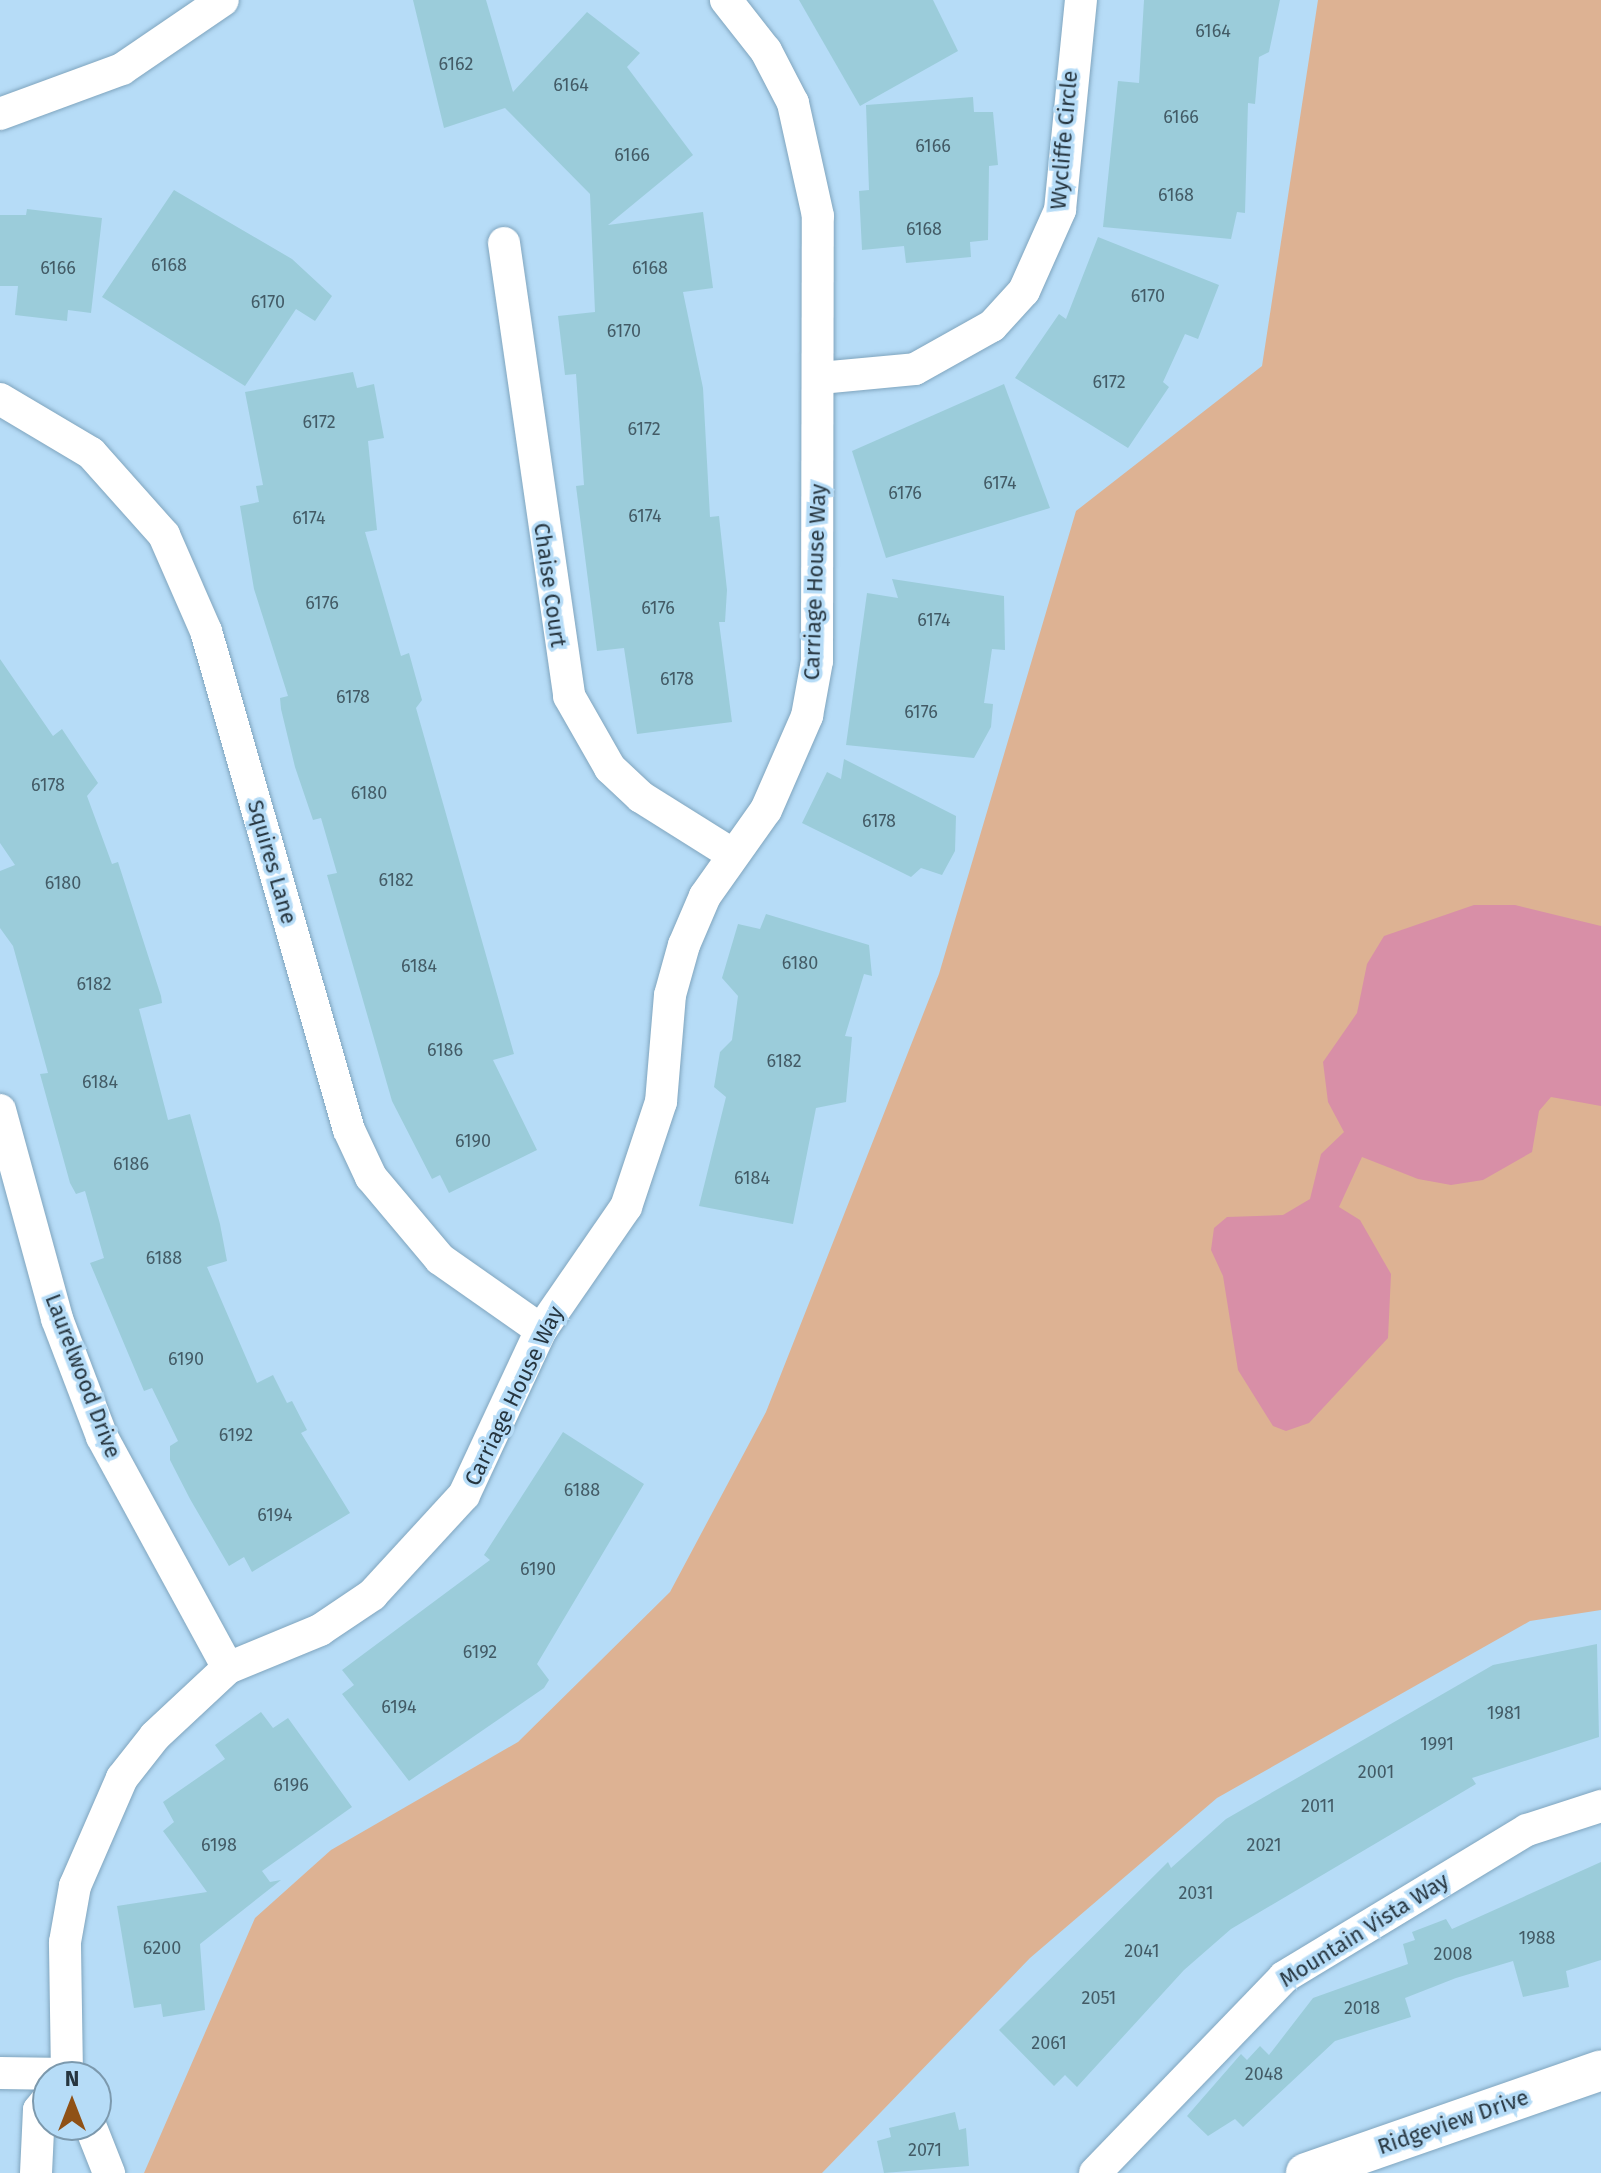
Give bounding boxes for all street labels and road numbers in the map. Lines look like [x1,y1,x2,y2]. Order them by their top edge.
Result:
street label: Wycliffe Circle [1045,69,1083,211]
street label: Carriage House Way [798,483,832,681]
street label: Chaise Court [528,521,572,649]
street label: Squires Lane [242,797,302,927]
street label: Laurelwood Drive [40,1290,126,1462]
street label: Carriage House Way [459,1302,569,1490]
street label: Mountain Vista Way [1274,1867,1454,1993]
street label: Ridgeview Drive [1374,2084,1532,2160]

